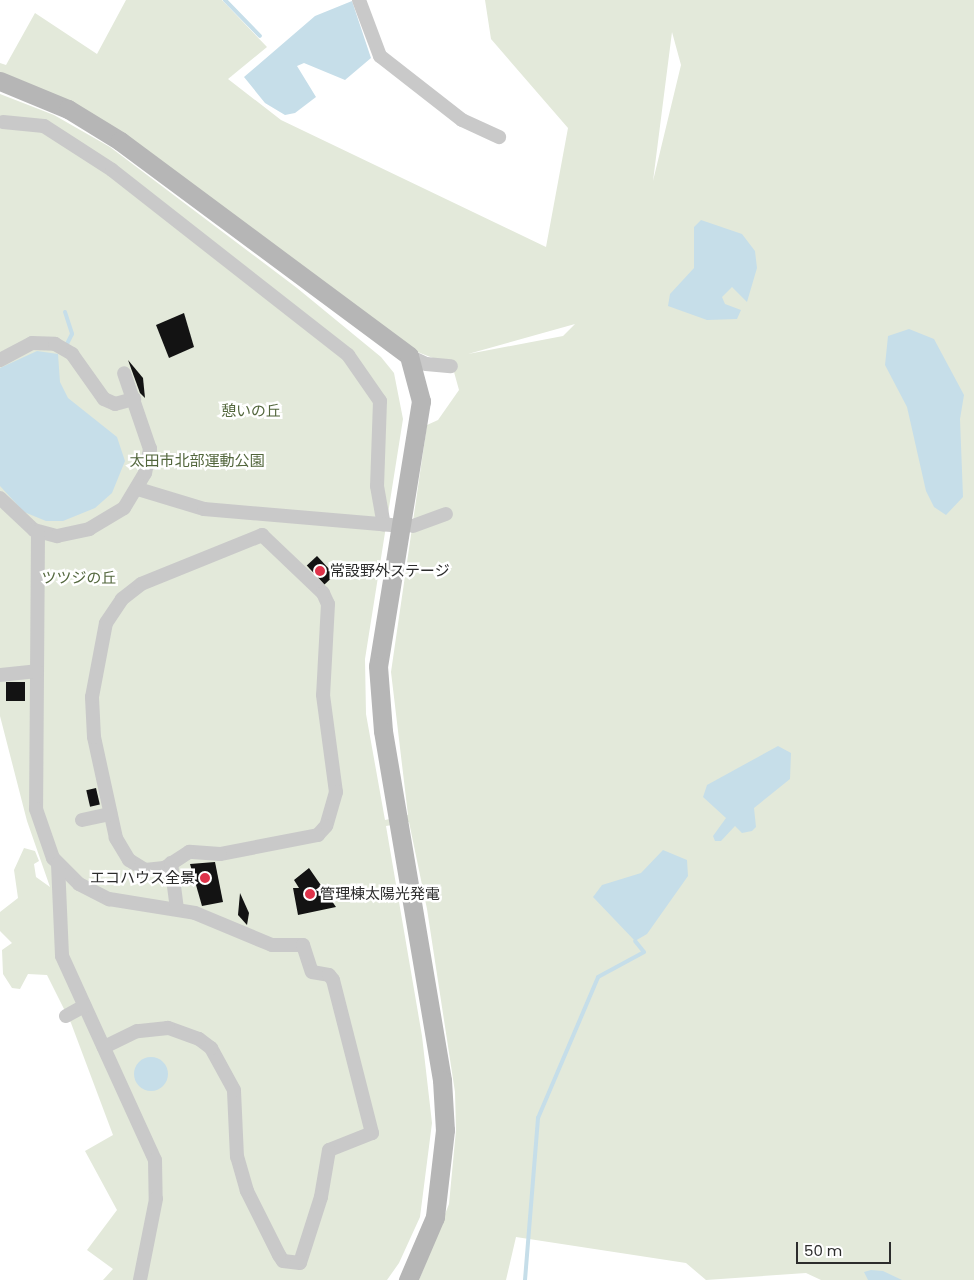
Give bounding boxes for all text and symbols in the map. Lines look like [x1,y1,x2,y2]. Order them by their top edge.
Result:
park label: 憩いの丘 [221,402,281,420]
park label: 太田市北部運動公園 [130,452,264,470]
place label: 常設野外ステージ [330,562,450,580]
marker: 常設野外ステージ [314,565,326,577]
park label: ツツジの丘 [42,569,116,587]
place label: エコハウス全景 [90,869,195,887]
marker: エコハウス全景 [199,872,211,884]
place label: 管理棟太陽光発電 [320,885,440,903]
marker: 管理棟太陽光発電 [304,888,316,900]
scale bar [799,1232,894,1264]
text: 50 m [804,1240,842,1261]

